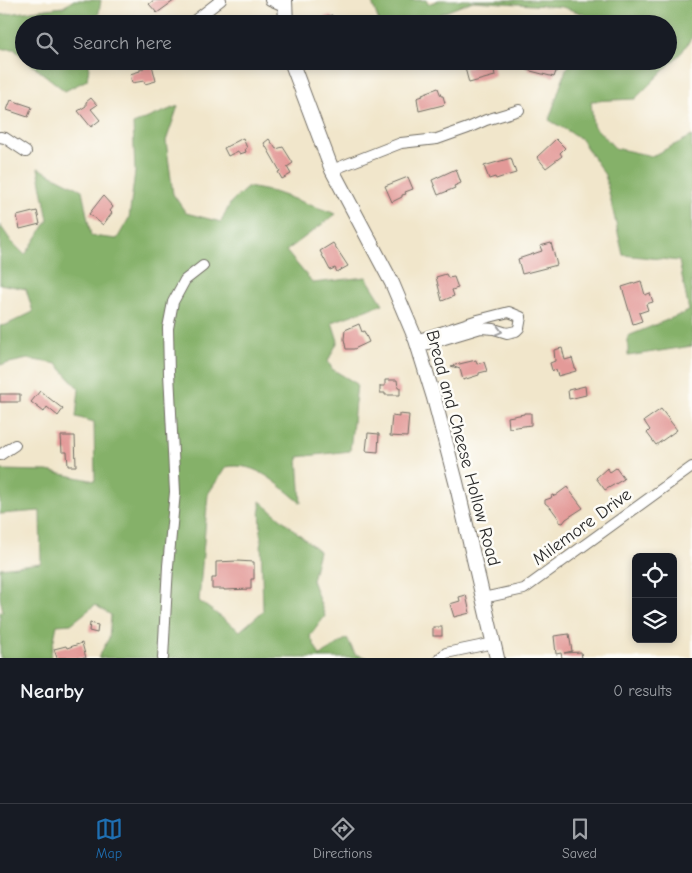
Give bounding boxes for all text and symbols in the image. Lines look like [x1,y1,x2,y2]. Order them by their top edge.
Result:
search box [15,15,677,70]
icon: search [33,29,61,57]
text: Search here [73,32,172,54]
one-way arrow [495,325,503,336]
street label: Bread and Cheese Hollow Road [421,328,505,568]
street label: Milemore Drive [528,484,636,570]
map controls [632,553,677,643]
button: locate [632,553,677,598]
button: layers [632,598,677,643]
text: Nearby [20,679,84,703]
text: 0 results [613,682,672,700]
tab: Map [95,815,123,862]
tab: Directions [313,815,372,862]
tab: Saved [562,815,597,862]

